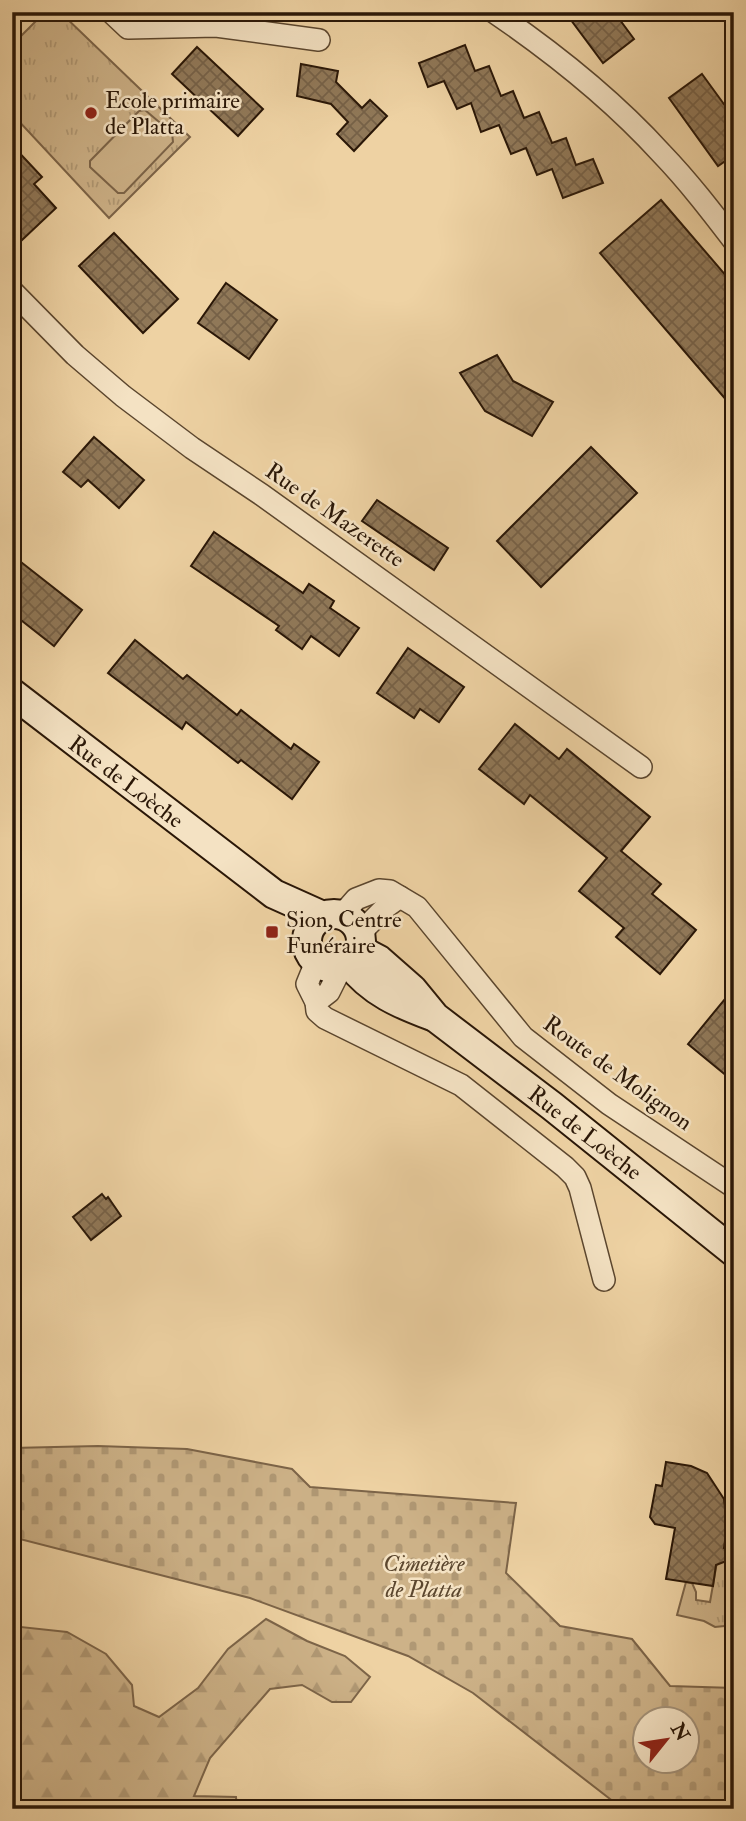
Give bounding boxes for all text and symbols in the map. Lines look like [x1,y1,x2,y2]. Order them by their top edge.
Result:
place label: Ecole primaire de Platta [105,86,240,141]
marker: Ecole primaire de Platta [83,105,99,121]
street label: Rue de Mazerette [260,456,411,574]
street label: Rue de Loèche [63,729,190,835]
place label: Sion, Centre Funéraire [286,905,402,960]
marker: Sion, Centre Funéraire [264,924,280,940]
street label: Route de Molignon [538,1009,698,1137]
street label: Rue de Loèche [522,1079,648,1187]
park label: Cimetière de Platta [383,1549,465,1604]
north arrow [630,1706,700,1776]
text: N [665,1718,695,1746]

